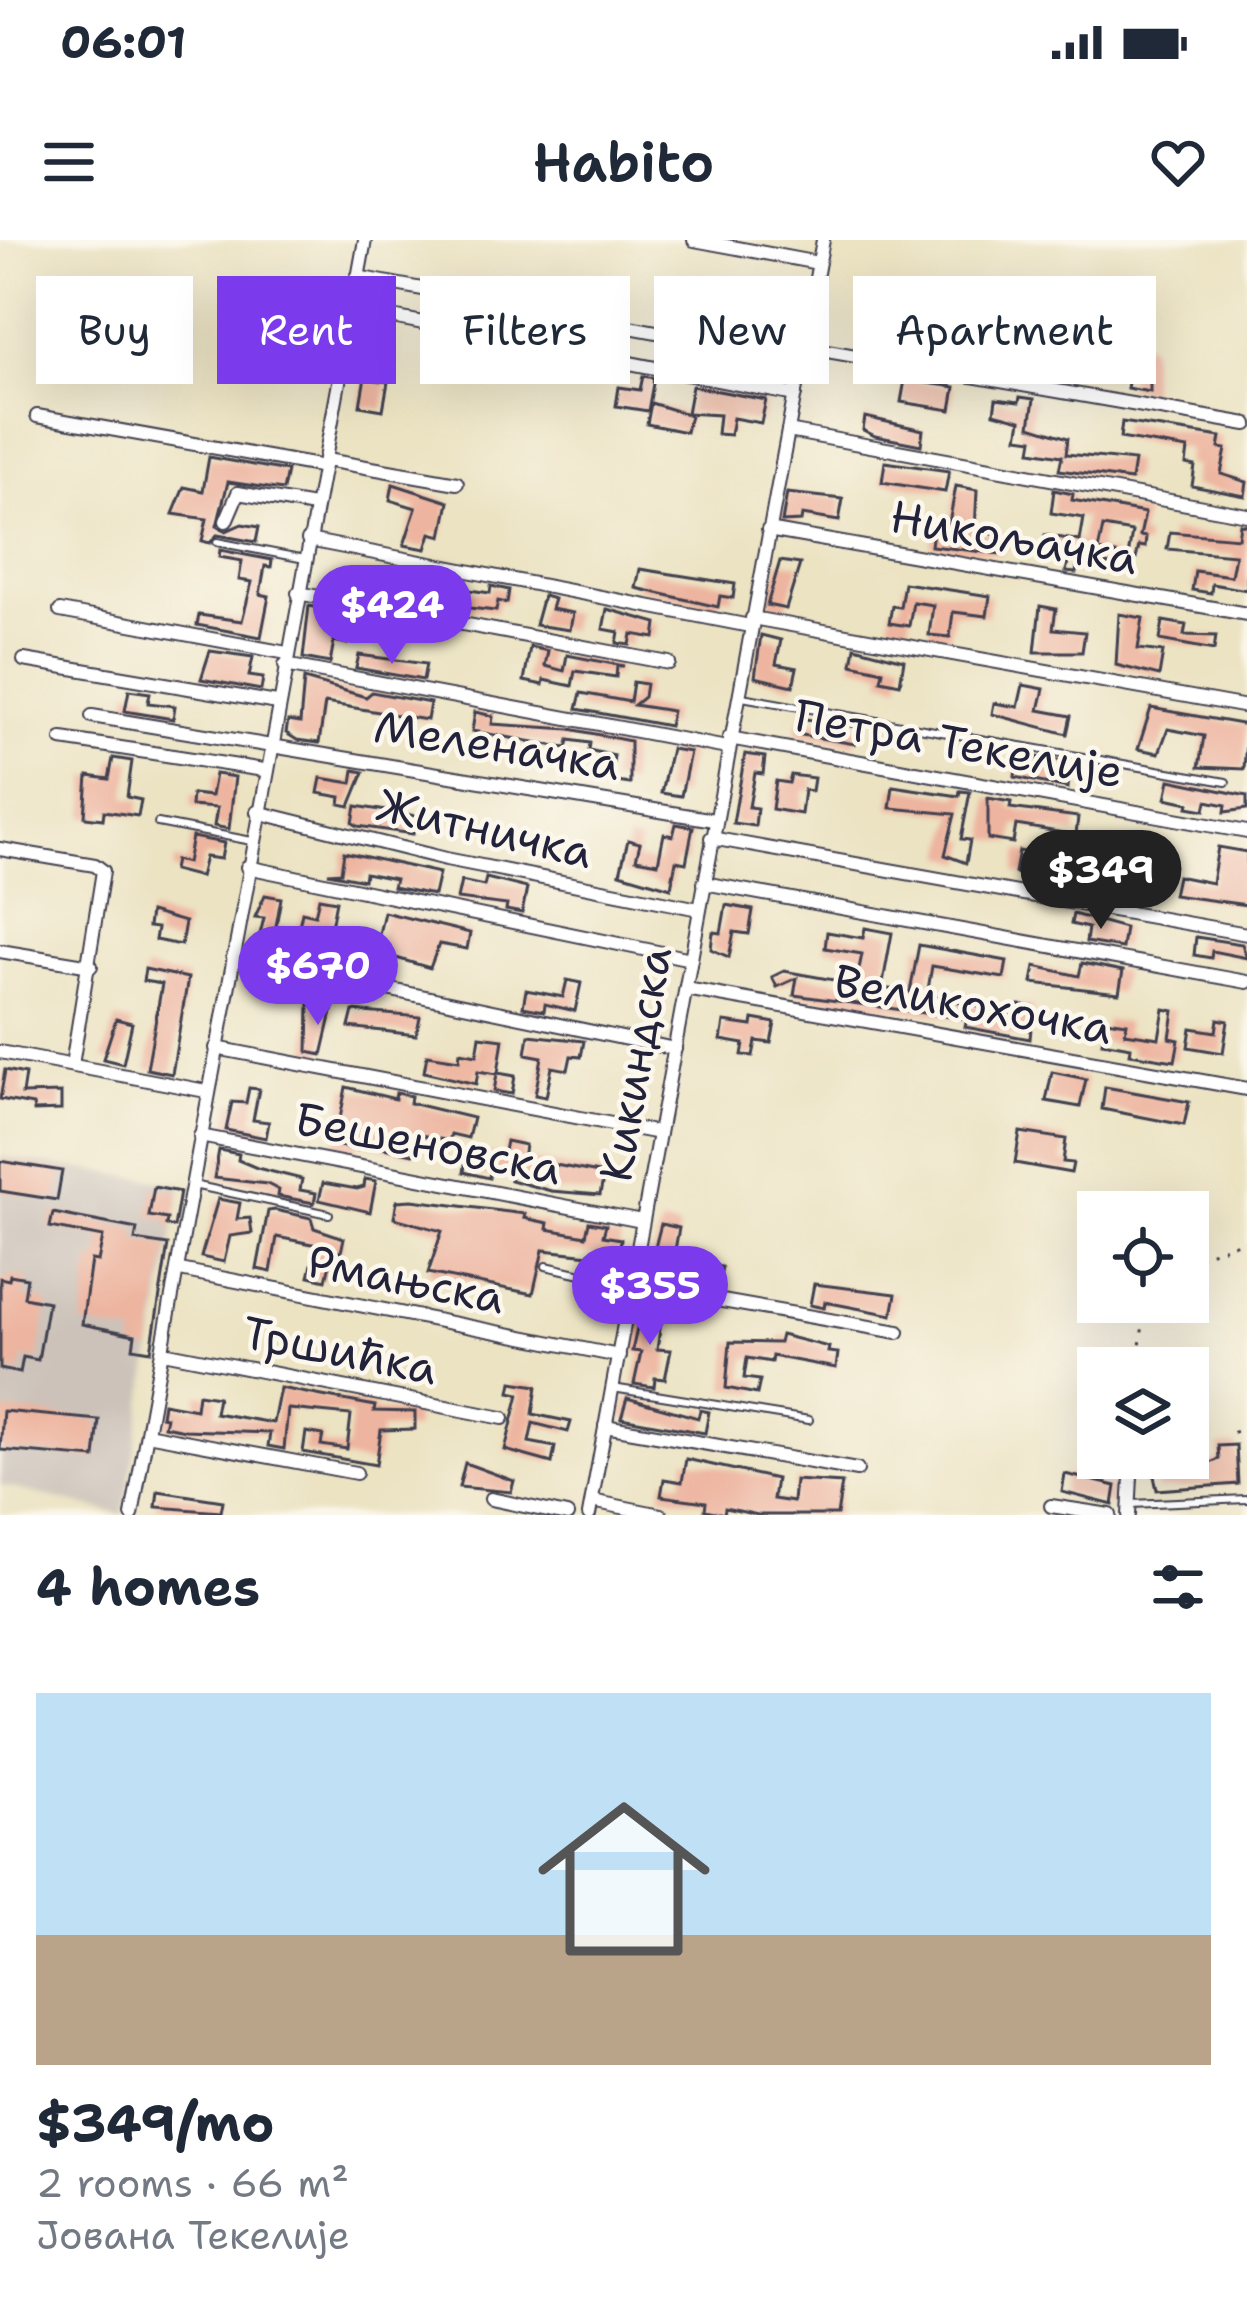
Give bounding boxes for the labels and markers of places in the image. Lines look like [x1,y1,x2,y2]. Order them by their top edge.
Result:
pin: $424 [321,565,463,667]
pin: $349 [1030,830,1172,932]
pin: $670 [247,926,389,1028]
pin: $355 [579,1246,721,1348]

